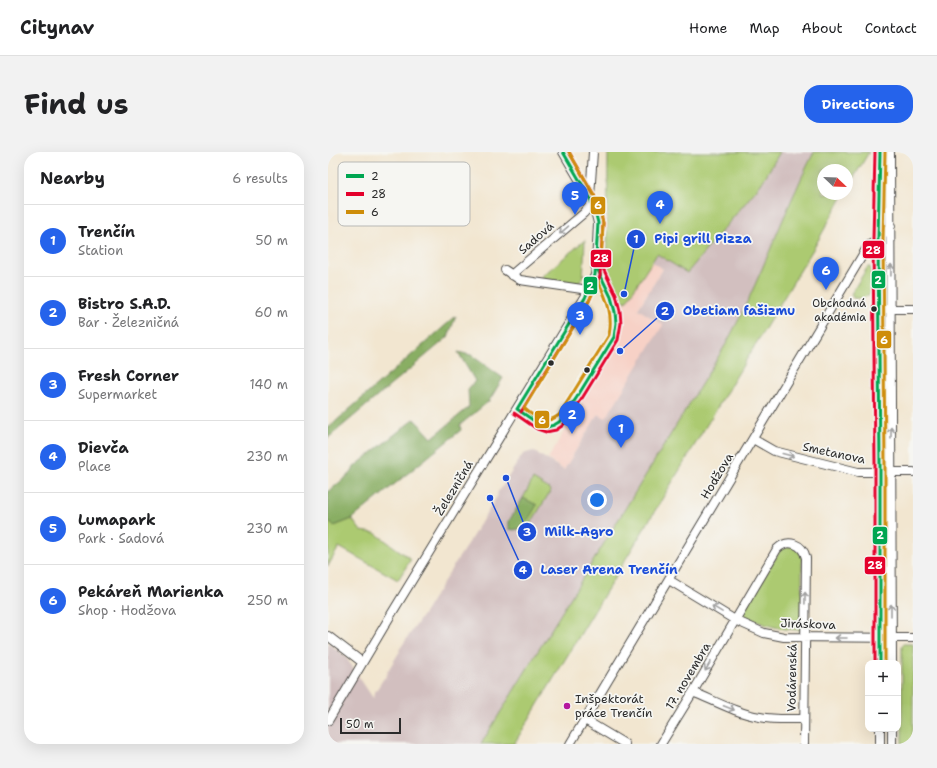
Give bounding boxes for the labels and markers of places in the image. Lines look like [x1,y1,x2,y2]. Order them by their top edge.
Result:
pin: 5 [562,182,588,215]
pin: 4 [647,191,673,224]
callout: Pipi grill Pizza [626,226,759,251]
pin: 6 [813,257,839,290]
place label: Obchodná akadémia [812,296,866,325]
callout: Obetiam fašizmu [655,298,804,323]
pin: 3 [567,302,593,335]
marker: Obchodná akadémia [869,304,879,314]
unlabelled marker [546,358,556,368]
unlabelled marker [582,365,592,375]
pin: 2 [559,401,585,434]
pin: 1 [608,415,634,448]
callout: Milk-Agro [517,519,622,544]
callout: Laser Arena Trenčín [513,557,686,582]
place label: Inšpektorát práce Trenčín [575,691,652,721]
marker: Inšpektorát práce Trenčín [562,701,572,711]

